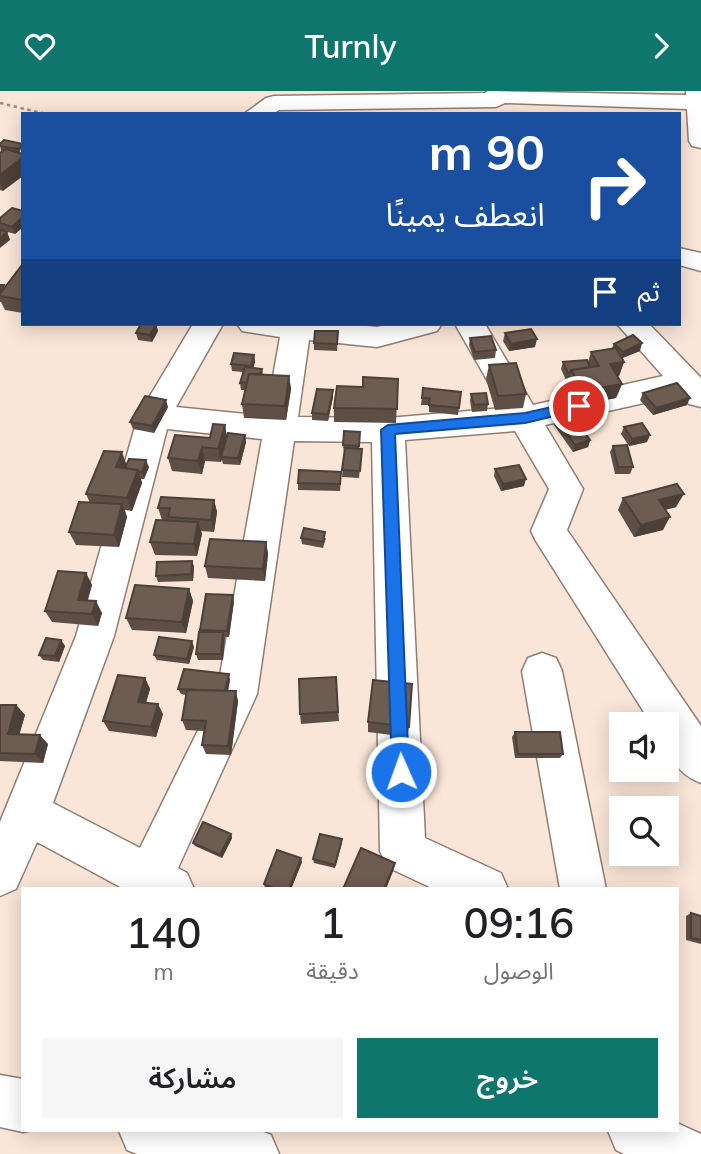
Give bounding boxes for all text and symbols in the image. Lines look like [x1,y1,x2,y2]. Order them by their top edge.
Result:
text: Turnly [304,26,397,66]
icon: heart [21,27,59,65]
icon: forward [642,27,680,65]
text: 90 m [429,121,545,182]
icon: right [569,140,660,231]
text: انعطف يمينًا [386,194,545,234]
icon: arrive [586,273,624,311]
text: ثم [638,275,660,308]
pin [549,376,609,436]
icon: arrive [560,387,598,425]
map controls [609,712,679,866]
button: sound [609,712,679,782]
position arrow [364,735,438,809]
button: search [609,796,679,866]
text: 1 [320,896,345,949]
text: 09:16 [463,896,574,949]
text: 140 [126,906,201,959]
text: دقيقة [306,956,359,985]
text: الوصول [484,956,554,985]
text: m [154,957,174,986]
button: مشاركة [42,1038,343,1118]
button: خروج [357,1038,658,1118]

